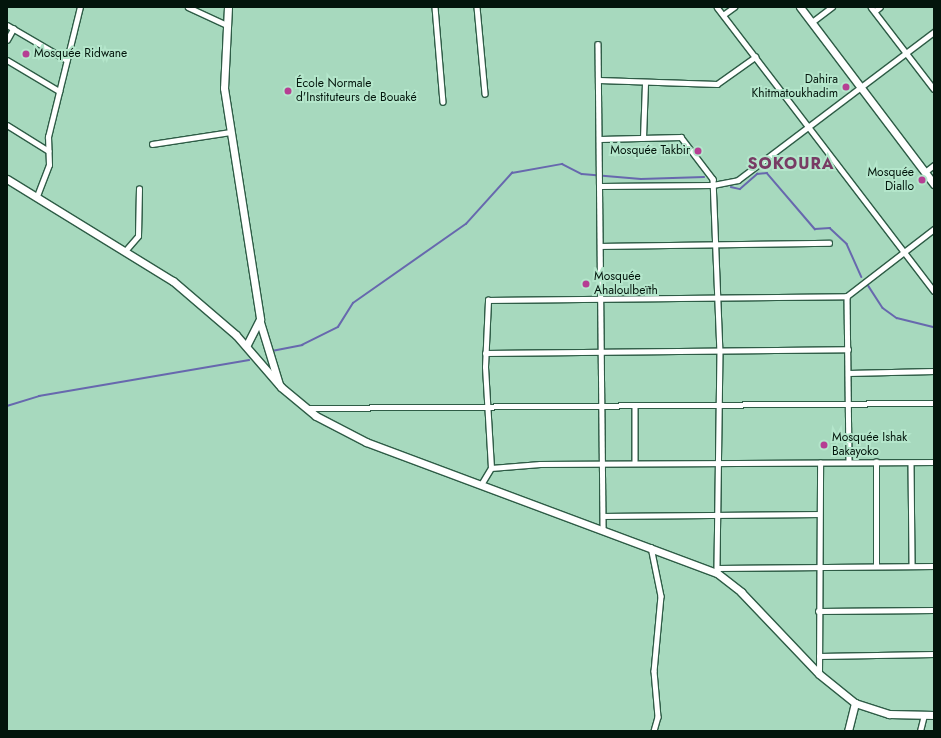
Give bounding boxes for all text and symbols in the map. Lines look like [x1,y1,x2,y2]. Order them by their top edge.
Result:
place label: Mosquée Ridwane [34,47,127,61]
marker: Mosquée Ridwane [21,49,31,59]
place label: Dahira Khitmatoukhadim [751,73,838,101]
place label: École Normale d'Instituteurs de Bouaké [296,77,417,105]
marker: Dahira Khitmatoukhadim [841,82,851,92]
marker: École Normale d'Instituteurs de Bouaké [283,86,293,96]
place label: Mosquée Takbir [610,144,690,158]
marker: Mosquée Takbir [693,146,703,156]
district label: SOKOURA [748,154,834,174]
place label: Mosquée Diallo [867,166,914,194]
marker: Mosquée Diallo [917,175,927,185]
place label: Mosquée Ahaloulbeïth [594,270,658,298]
marker: Mosquée Ahaloulbeïth [581,279,591,289]
place label: Mosquée Ishak Bakayoko [832,431,907,459]
marker: Mosquée Ishak Bakayoko [819,440,829,450]

